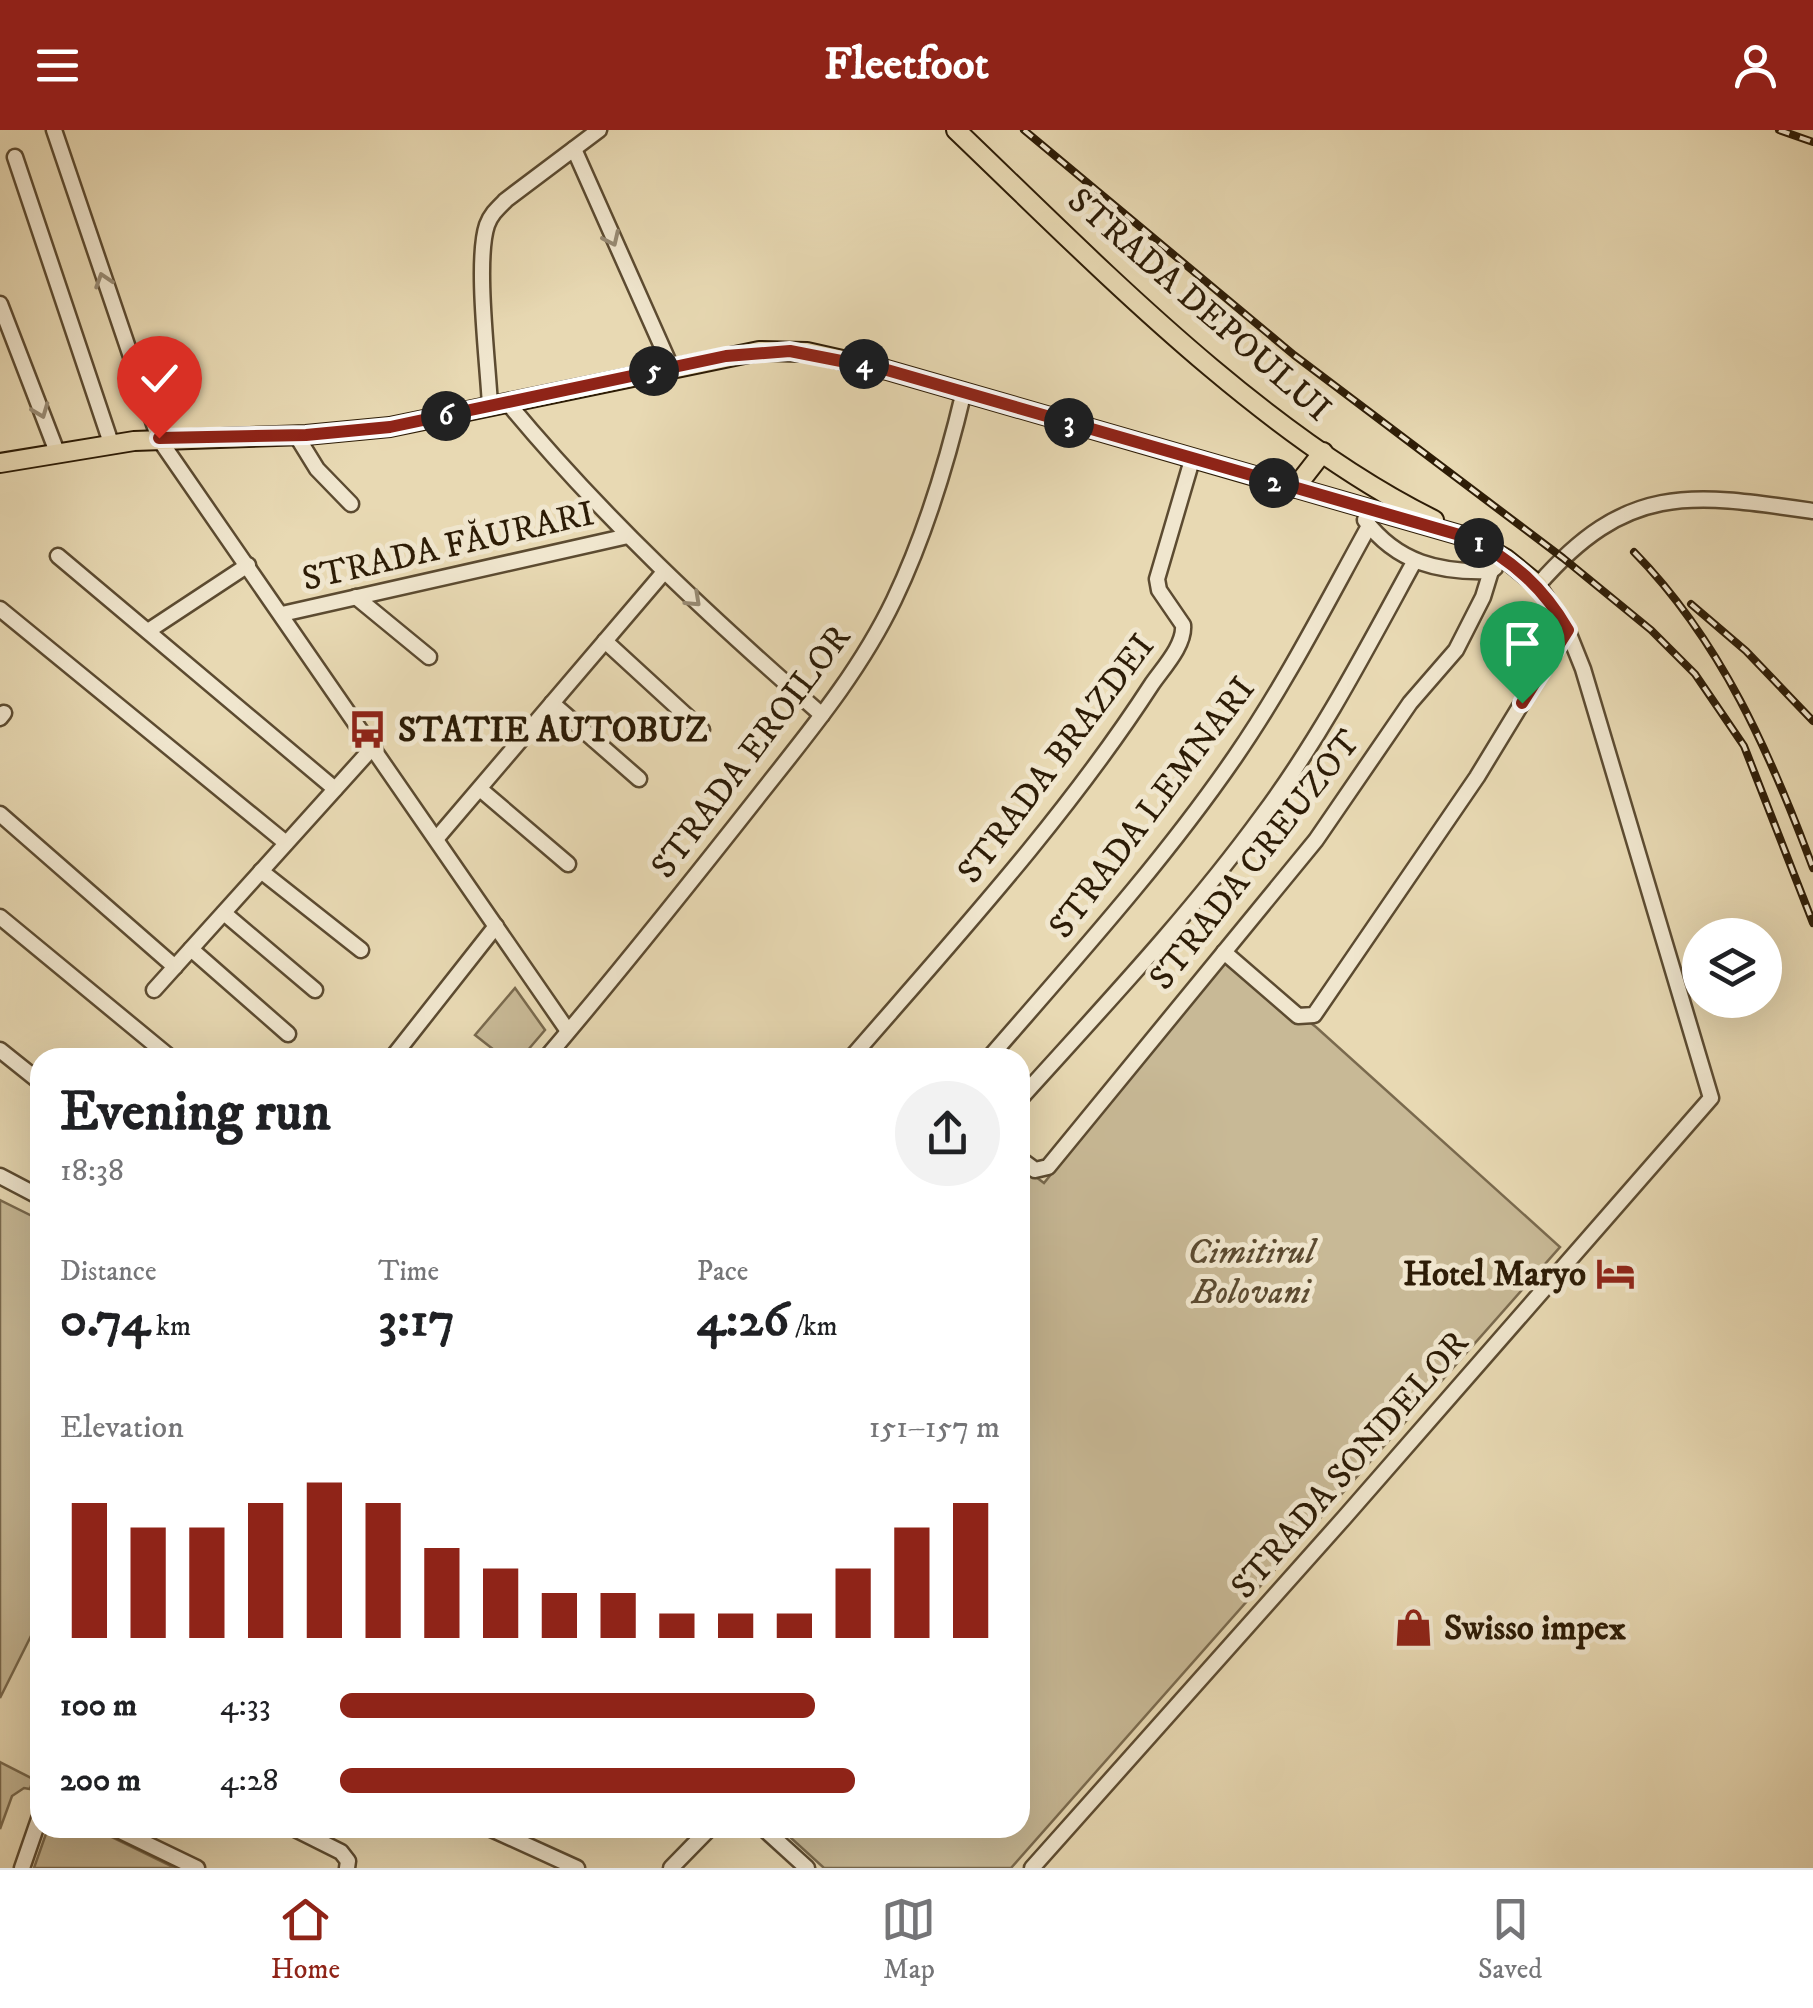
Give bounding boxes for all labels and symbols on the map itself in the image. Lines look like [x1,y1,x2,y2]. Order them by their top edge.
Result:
street label: STRADA DEPOULUI [1058,179,1339,432]
one-way arrow [599,229,619,247]
one-way arrow [95,273,115,290]
pin [117,336,202,439]
pin: 4 [839,339,889,389]
pin: 5 [629,346,679,396]
pin: 6 [421,391,471,441]
pin: 3 [1044,398,1094,448]
one-way arrow [30,401,50,418]
pin: 2 [1249,458,1299,508]
street label: STRADA FĂURARI [298,491,599,602]
pin: 1 [1454,518,1504,568]
one-way arrow [682,588,701,606]
pin [1480,601,1565,704]
street label: STRADA EROILOR [642,617,861,887]
street label: STRADA BRAZDEI [949,626,1165,893]
street label: STRADA LEMNARI [1040,669,1265,948]
bus stop icon: STATIE AUTOBUZ [347,708,389,750]
place label: STATIE AUTOBUZ [398,709,708,753]
street label: STRADA CREUZOT [1140,721,1371,999]
park label: Cimitirul Bolovani [1187,1231,1319,1315]
hotel icon: Hotel Maryo [1595,1252,1637,1294]
place label: Hotel Maryo [1403,1253,1586,1297]
street label: STRADA SONDELOR [1222,1322,1479,1608]
shop icon: Swisso impex [1393,1606,1435,1648]
place label: Swisso impex [1444,1607,1627,1651]

